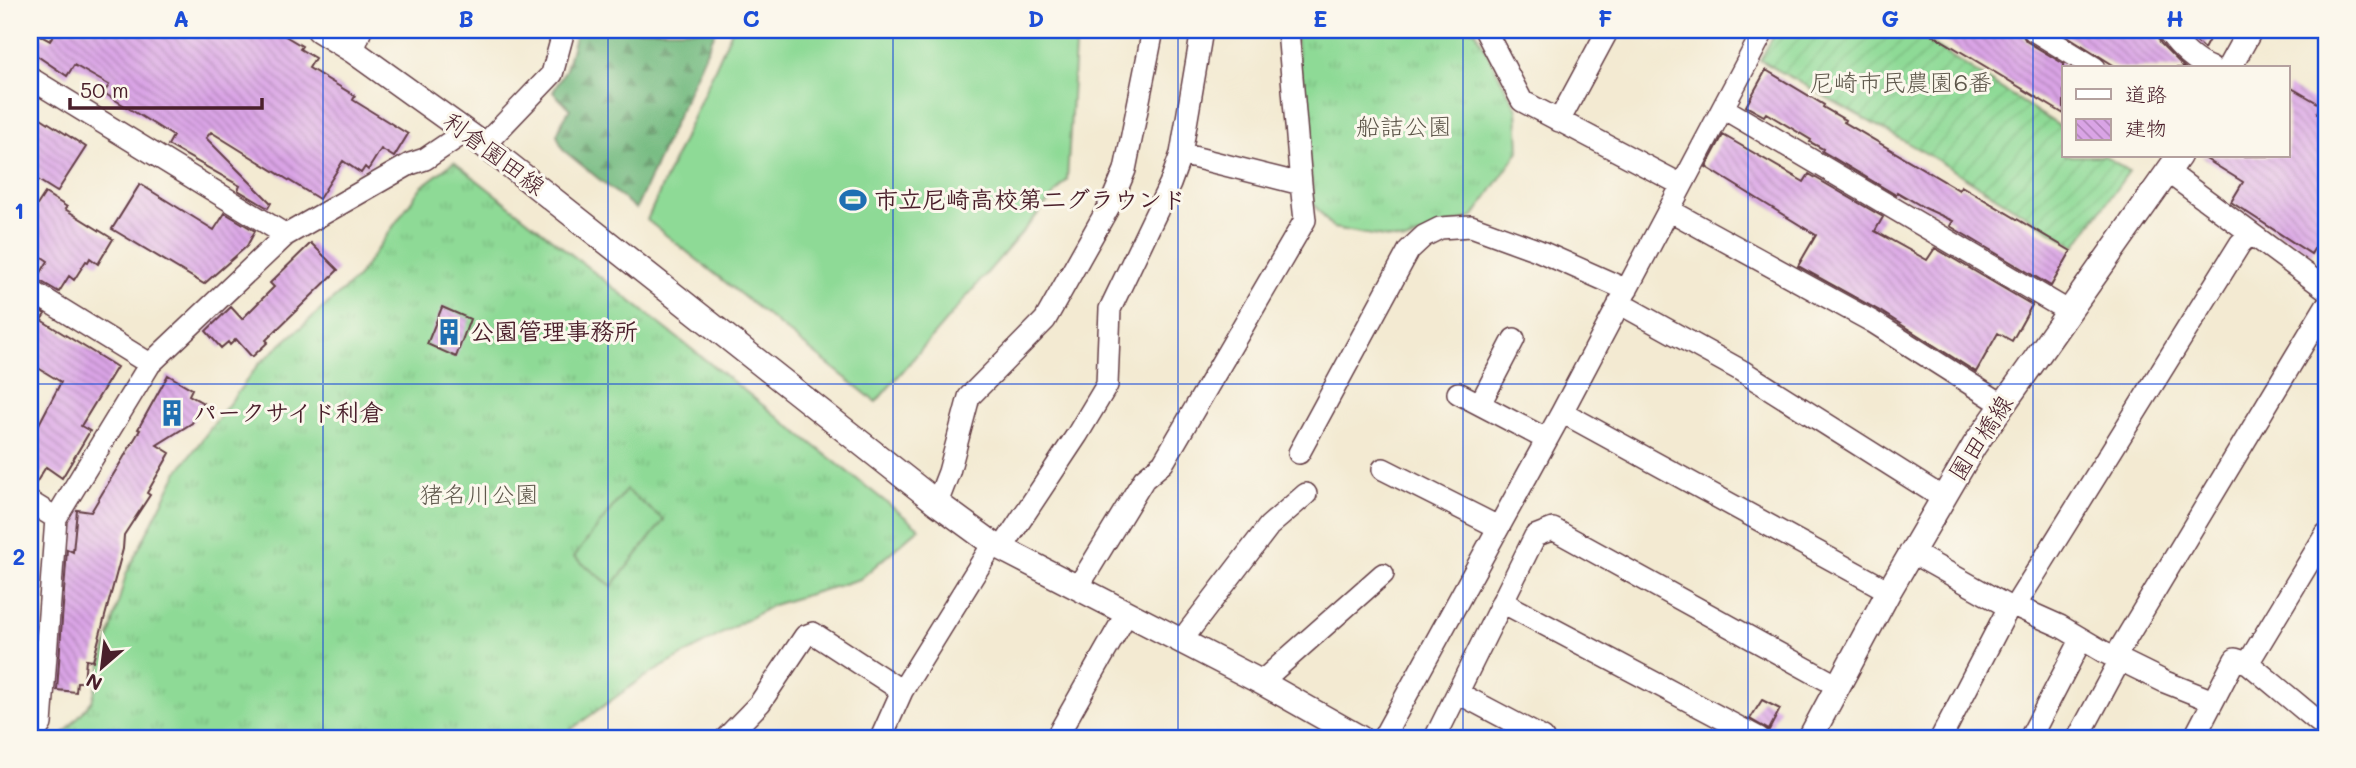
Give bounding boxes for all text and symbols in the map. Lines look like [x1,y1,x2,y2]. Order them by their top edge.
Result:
text: A [173,3,189,33]
text: B [458,3,474,33]
text: C [742,3,760,33]
text: D [1028,3,1044,33]
text: E [1313,3,1327,33]
text: F [1598,3,1612,33]
text: G [1881,3,1899,33]
text: H [2166,3,2184,33]
scale bar [70,66,262,110]
park label: 尼崎市民農園6番 [1810,66,1992,97]
legend [2062,66,2290,158]
text: 50 m [80,76,129,103]
text: 道路 [2125,80,2167,107]
street label: 利倉園田線 [438,104,552,201]
park label: 船詰公園 [1356,110,1452,141]
text: 建物 [2125,114,2167,141]
place label: 市立尼崎高校第二グラウンド [874,183,1186,214]
sports icon: 市立尼崎高校第二グラウンド [838,185,868,215]
text: 1 [14,195,24,225]
place label: 公園管理事務所 [470,315,638,346]
building icon: 公園管理事務所 [434,317,464,347]
street label: 園田橋線 [1941,388,2019,486]
place label: パークサイド利倉 [193,396,384,427]
building icon: パークサイド利倉 [157,398,187,428]
park label: 猪名川公園 [419,478,539,509]
text: 2 [13,541,25,571]
north arrow [66,632,136,702]
text: N [82,668,106,697]

